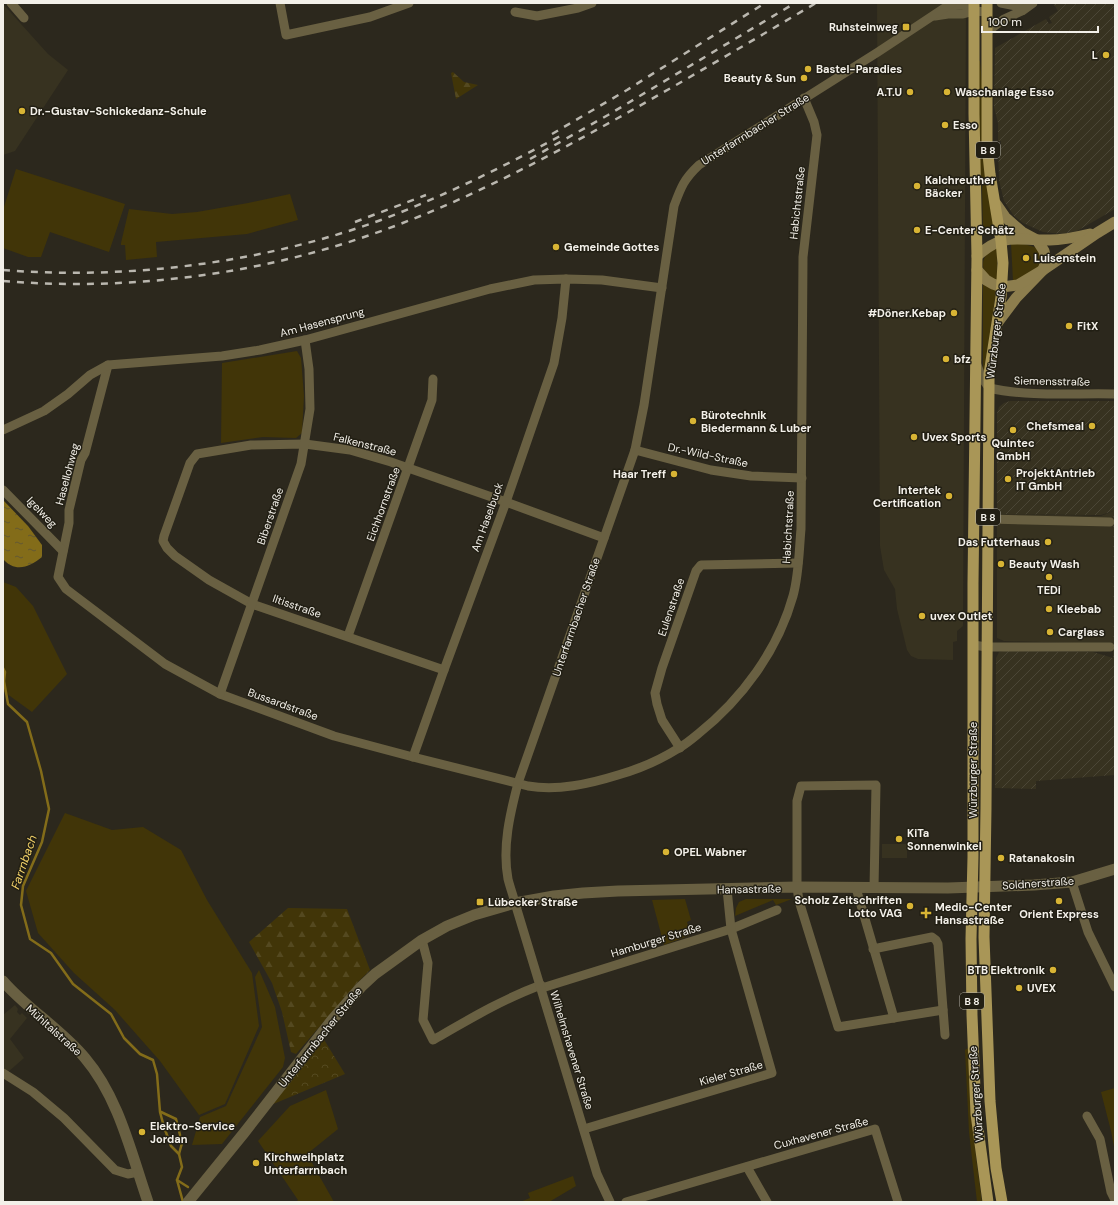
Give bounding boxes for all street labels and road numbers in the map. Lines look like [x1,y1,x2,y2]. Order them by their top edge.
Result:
street label: Unterfarrnbacher Straße [698,90,812,168]
road number: B 8 [976,142,1000,158]
street label: Habichtstraße [786,166,808,240]
street label: Würzburger Straße [983,282,1009,380]
street label: Am Hasensprung [278,304,366,340]
street label: Siemensstraße [1014,373,1090,389]
street label: Falkenstraße [332,429,398,459]
street label: Dr.-Wild-Straße [667,440,749,470]
street label: Hasellohweg [52,441,82,507]
street label: Eichhornstraße [363,465,403,543]
street label: Am Haselbuck [468,480,506,554]
street label: Biberstraße [254,486,286,546]
street label: Habichtstraße [779,490,797,564]
street label: Igelweg [24,494,60,530]
road number: B 8 [976,509,1000,525]
street label: Unterfarrnbacher Straße [549,556,603,678]
street label: Eulenstraße [655,576,687,638]
street label: Iltisstraße [271,591,323,621]
street label: Bussardstraße [246,685,320,723]
street label: Würzburger Straße [966,722,980,818]
street label: Soldnerstraße [1002,874,1074,892]
street label: Hansastraße [717,881,781,897]
street label: Hamburger Straße [609,920,703,960]
street label: Unterfarrnbacher Straße [275,984,365,1090]
street label: Wilhelmshavener Straße [547,989,597,1111]
road number: B 8 [960,993,984,1009]
street label: Mühltalstraße [23,1001,85,1059]
street label: Würzburger Straße [966,1045,986,1143]
street label: Kieler Straße [698,1057,764,1089]
street label: Cuxhavener Straße [772,1114,870,1152]

